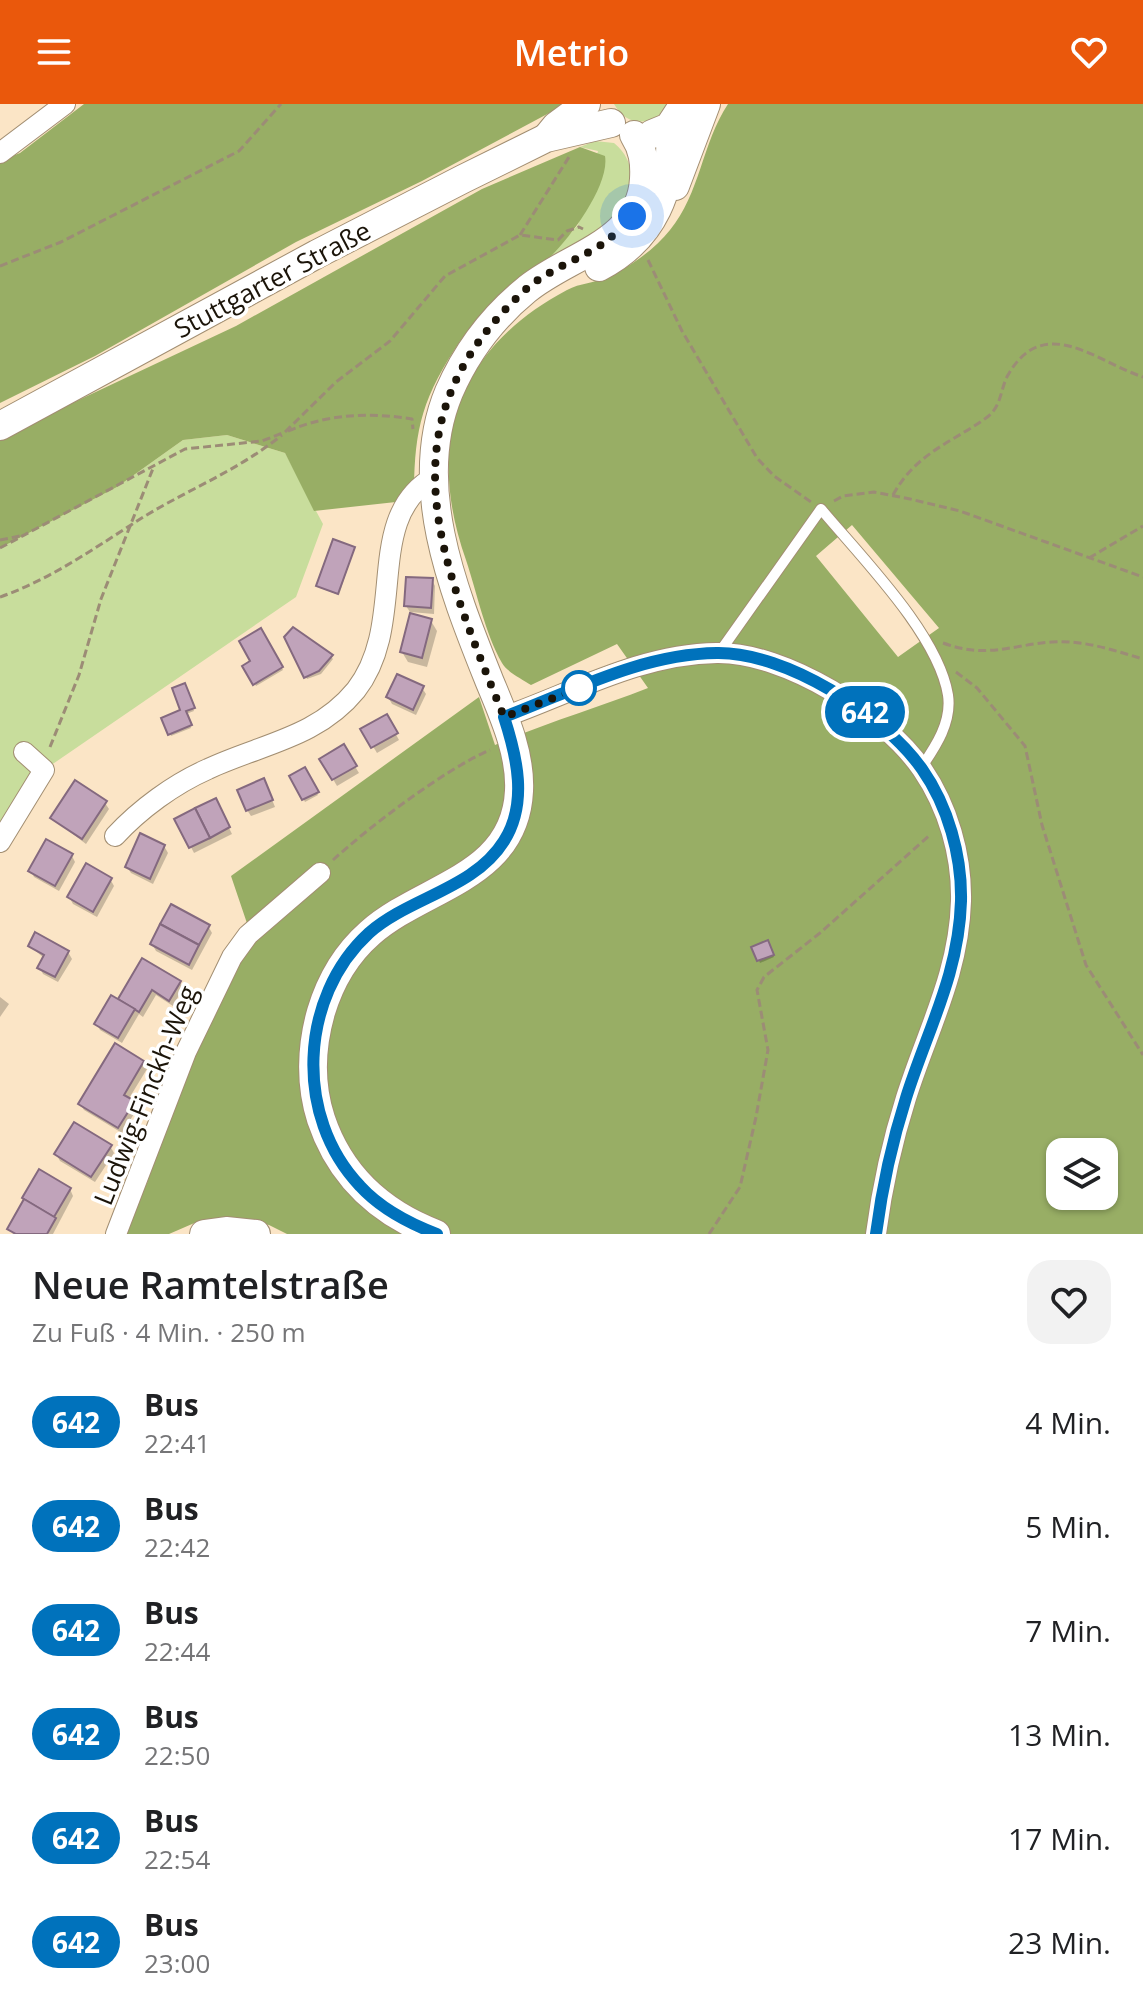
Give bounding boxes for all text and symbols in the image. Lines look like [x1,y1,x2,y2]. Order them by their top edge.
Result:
text: Metrio [514,28,629,77]
icon: menu [32,30,76,74]
icon: heart [1067,30,1111,74]
your location [612,196,652,236]
street label: Stuttgarter Straße [167,212,377,346]
unlabelled marker [562,671,596,705]
line badge: 642 [819,686,911,738]
text: 642 [841,693,889,731]
street label: Ludwig-Finckh-Weg [85,980,205,1210]
map controls [1046,1138,1118,1210]
button: layers [1046,1138,1118,1210]
text: Neue Ramtelstraße [32,1258,389,1310]
button: heart [1027,1260,1111,1344]
text: Zu Fuß · 4 Min. · 250 m [32,1314,306,1350]
text: Bus [144,1384,199,1425]
text: 4 Min. [1025,1402,1111,1443]
text: 642 [52,1403,100,1441]
text: 22:41 [144,1425,210,1461]
text: Bus [144,1488,199,1529]
text: 5 Min. [1025,1506,1111,1547]
text: 642 [52,1507,100,1545]
text: 22:42 [144,1529,210,1565]
text: Bus [144,1592,199,1633]
text: 7 Min. [1025,1610,1111,1651]
text: 642 [52,1611,100,1649]
text: 22:44 [144,1633,210,1669]
text: Bus [144,1696,199,1737]
text: 13 Min. [1008,1714,1111,1755]
text: 642 [52,1715,100,1753]
text: 22:50 [144,1737,210,1773]
text: Bus [144,1800,199,1841]
text: 17 Min. [1008,1818,1111,1859]
text: 642 [52,1819,100,1857]
text: 22:54 [144,1841,210,1877]
text: Bus [144,1904,199,1945]
text: 23 Min. [1008,1922,1111,1963]
text: 642 [52,1923,100,1961]
text: 23:00 [144,1945,210,1981]

